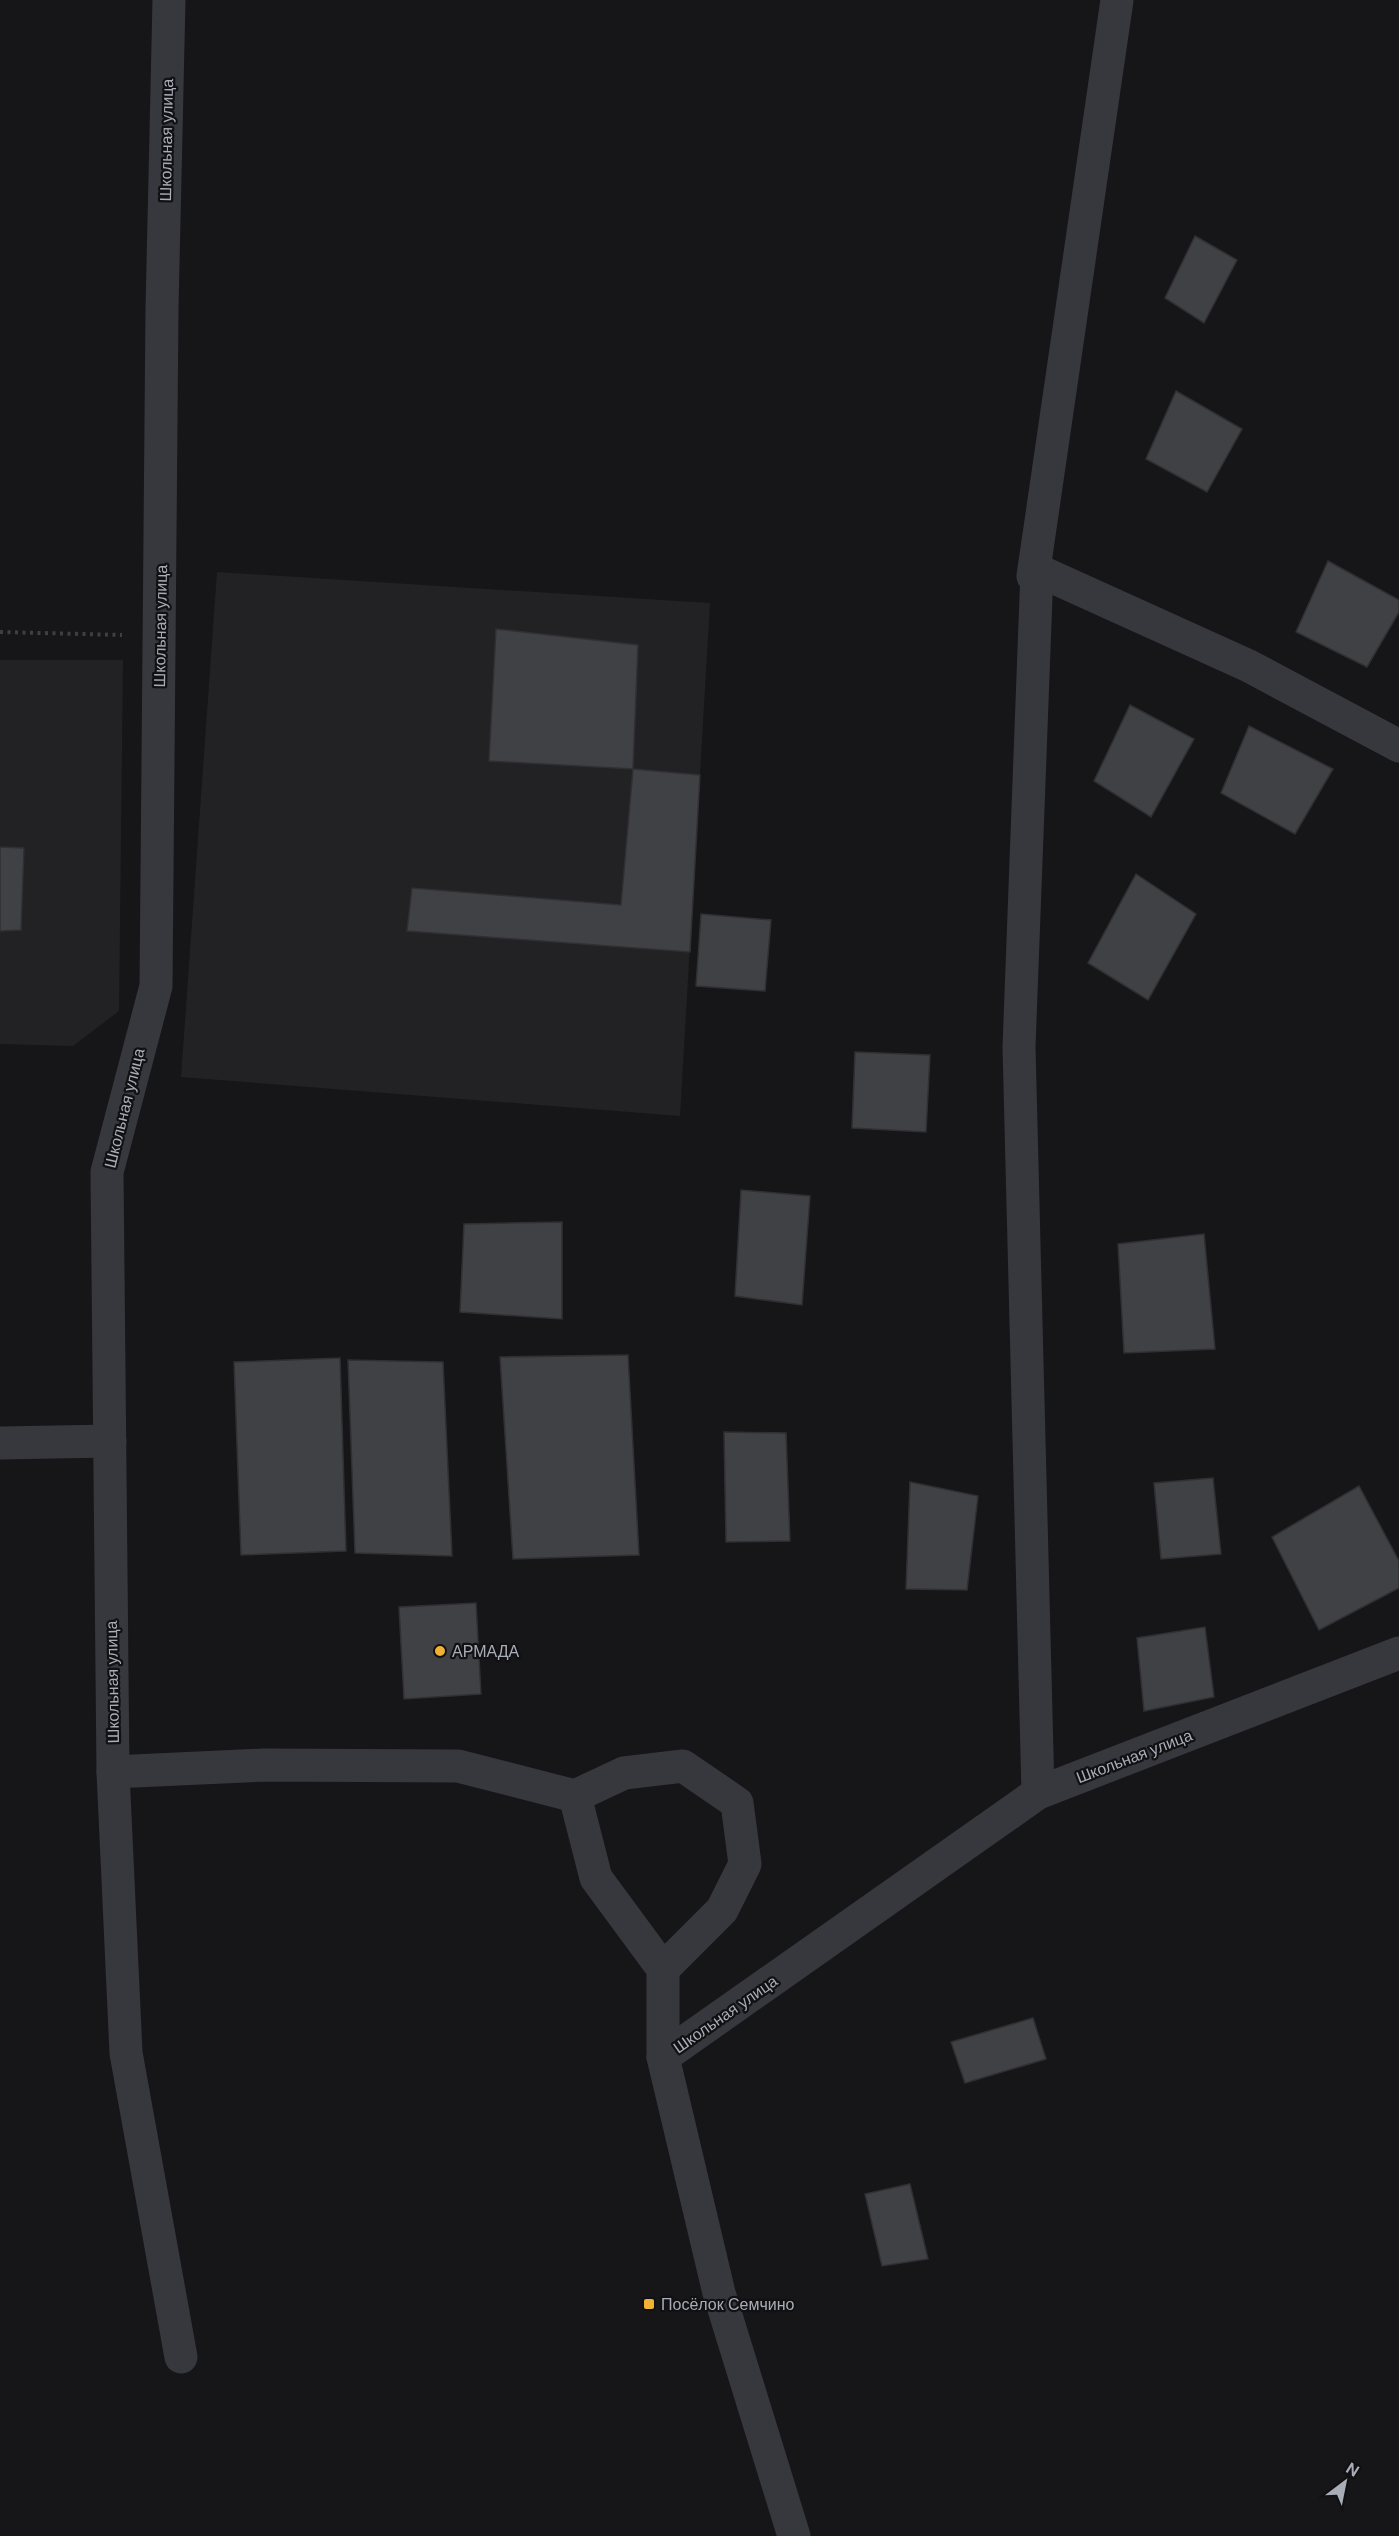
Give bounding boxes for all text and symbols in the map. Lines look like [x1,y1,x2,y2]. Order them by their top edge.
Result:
street label: Школьная улица [155,78,178,202]
street label: Школьная улица [149,564,172,688]
street label: Школьная улица [99,1046,150,1170]
street label: Школьная улица [101,1620,124,1744]
place label: АРМАДА [452,1641,520,1662]
marker: АРМАДА [433,1644,447,1658]
street label: Школьная улица [1073,1725,1195,1788]
street label: Школьная улица [669,1971,782,2058]
place label: Посёлок Семчино [661,2294,795,2315]
marker: Посёлок Семчино [642,2297,656,2311]
north arrow [1315,2452,1375,2512]
text: N [1342,2458,1363,2482]

